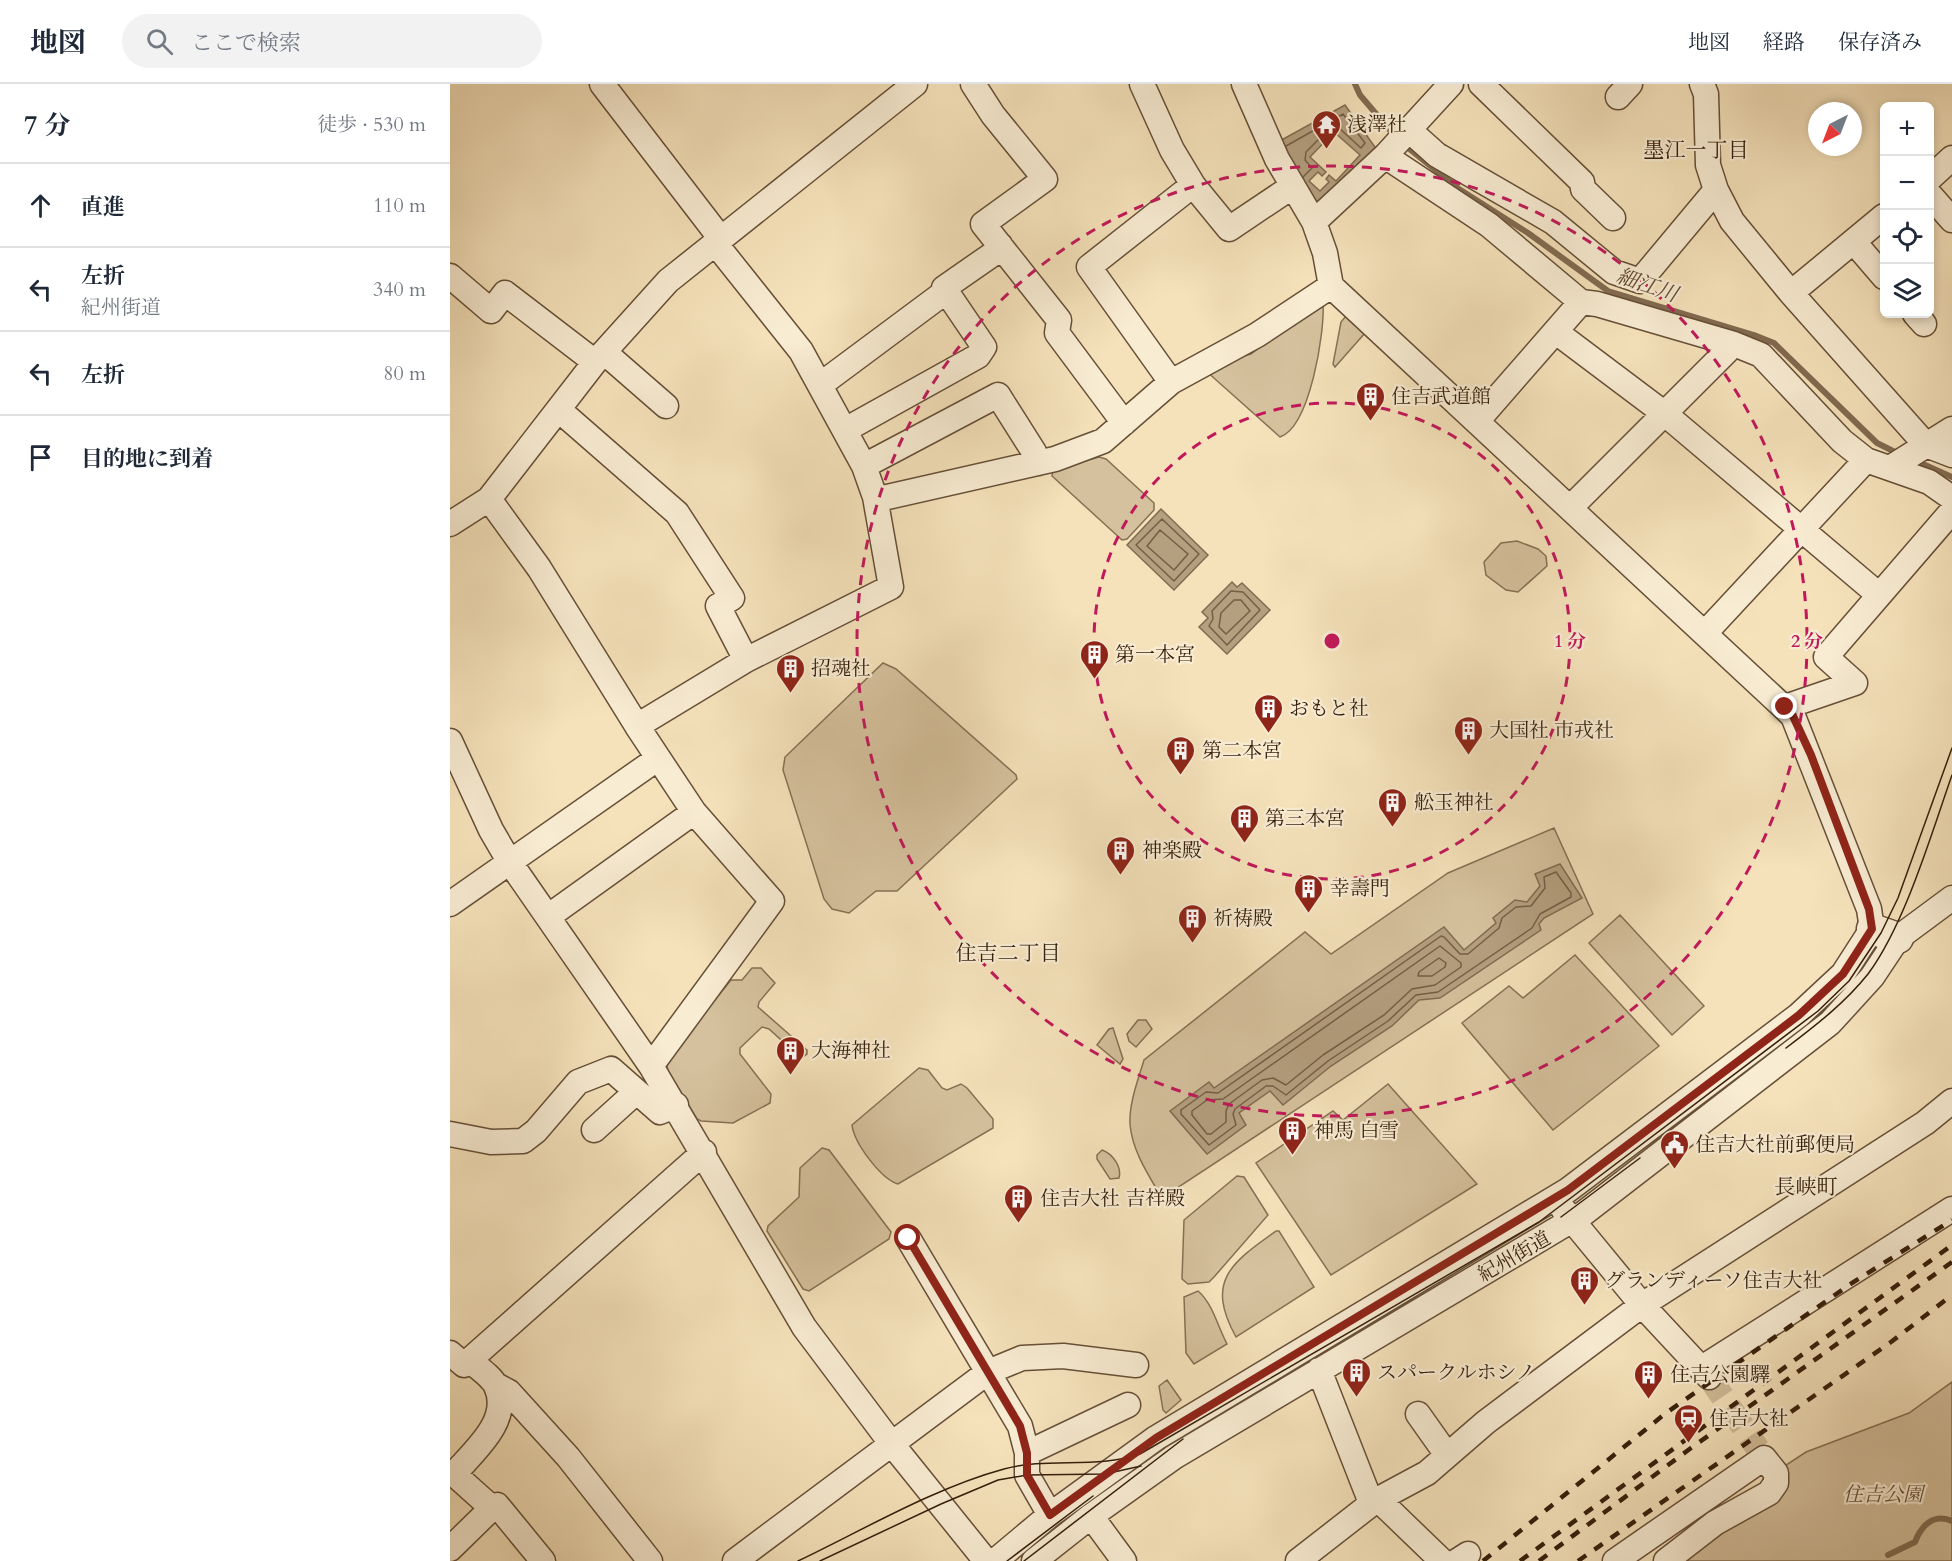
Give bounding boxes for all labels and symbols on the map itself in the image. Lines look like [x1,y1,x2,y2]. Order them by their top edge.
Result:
north arrow [1808,102,1862,156]
temple icon: 浅澤社 [1310,108,1342,150]
place label: 浅澤社 [1347,111,1407,138]
district label: 墨江一丁目 [1644,136,1749,165]
water label: 細江川 [1612,262,1683,310]
building icon: 住吉武道館 [1354,380,1386,422]
place label: 住吉武道館 [1391,383,1491,410]
text: 1 分 [1554,629,1586,654]
text: 2 分 [1791,629,1823,654]
centre of rings [1322,631,1342,651]
building icon: 第一本宮 [1078,638,1110,680]
place label: 第一本宮 [1115,641,1195,668]
building icon: 招魂社 [774,652,806,694]
place label: 招魂社 [811,655,871,682]
building icon: おもと社 [1252,692,1284,734]
route end [1771,693,1797,719]
place label: おもと社 [1289,695,1369,722]
building icon: 大国社 市戎社 [1452,714,1484,756]
place label: 大国社 市戎社 [1489,717,1614,744]
building icon: 第二本宮 [1165,734,1197,776]
place label: 第二本宮 [1202,737,1282,764]
building icon: 舩玉神社 [1377,786,1409,828]
place label: 舩玉神社 [1414,789,1494,816]
building icon: 第三本宮 [1228,802,1260,844]
place label: 第三本宮 [1265,805,1345,832]
building icon: 神楽殿 [1105,834,1137,876]
place label: 神楽殿 [1142,837,1202,864]
building icon: 幸壽門 [1293,872,1325,914]
place label: 幸壽門 [1330,875,1390,902]
building icon: 祈祷殿 [1176,902,1208,944]
place label: 祈祷殿 [1213,905,1273,932]
district label: 住吉二丁目 [956,939,1061,968]
building icon: 大海神社 [774,1034,806,1076]
place label: 大海神社 [811,1037,891,1064]
building icon: 神馬 白雪 [1277,1114,1309,1156]
place label: 神馬 白雪 [1314,1117,1399,1144]
public building icon: 住吉大社前郵便局 [1658,1128,1690,1170]
place label: 住吉大社前郵便局 [1695,1131,1855,1158]
district label: 長峡町 [1775,1173,1838,1202]
building icon: 住吉大社 吉祥殿 [1003,1182,1035,1224]
place label: 住吉大社 吉祥殿 [1040,1185,1185,1212]
route start [894,1224,920,1250]
street label: 紀州街道 [1473,1225,1556,1288]
building icon: グランディーソ住吉大社 [1568,1264,1600,1306]
place label: グランディーソ住吉大社 [1605,1267,1823,1294]
building icon: スパークルホシノ [1340,1356,1372,1398]
building icon: 住吉公園驛 [1633,1358,1665,1400]
place label: スパークルホシノ [1377,1359,1536,1386]
place label: 住吉公園驛 [1670,1361,1770,1388]
station icon: 住吉大社 [1672,1402,1704,1444]
place label: 住吉大社 [1709,1405,1789,1432]
park label: 住吉公園 [1843,1481,1926,1508]

